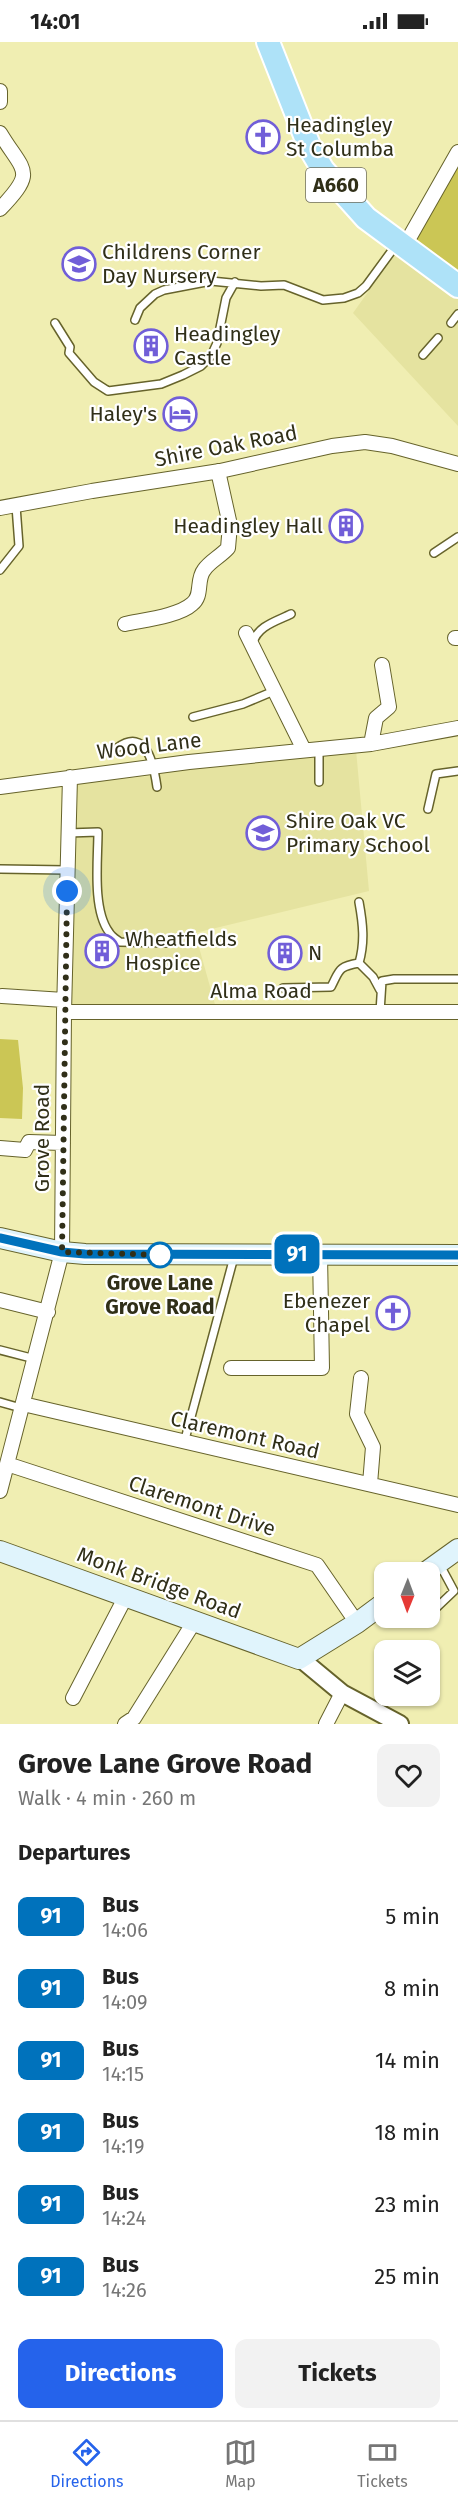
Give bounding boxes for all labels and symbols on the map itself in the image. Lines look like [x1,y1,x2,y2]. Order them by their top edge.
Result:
place label: Headingley St Columba [286,112,394,162]
church icon: Headingley St Columba [245,119,281,155]
road number: A660 [306,168,366,202]
place label: Childrens Corner Day Nursery [102,239,261,289]
school or university icon: Childrens Corner Day Nursery [61,246,97,282]
place label: Headingley Castle [174,321,281,371]
building icon: Headingley Castle [133,328,169,364]
hotel icon: Haley's [162,396,198,432]
place label: Haley's [90,401,157,427]
street label: Shire Oak Road [153,419,299,473]
building icon: Headingley Hall [328,508,364,544]
place label: Headingley Hall [173,513,323,539]
street label: Wood Lane [95,727,203,765]
place label: Shire Oak VC Primary School [286,808,430,858]
school or university icon: Shire Oak VC Primary School [245,815,281,851]
your location [52,876,82,906]
place label: Wheatfields Hospice [125,926,237,976]
building icon: Wheatfields Hospice [84,933,120,969]
building icon: N [267,935,303,971]
place label: N [308,940,322,966]
street label: Alma Road [210,978,312,1004]
street label: Grove Road [29,1084,55,1192]
line badge: 91 [270,1234,324,1274]
marker: Grove Lane Grove Road [147,1242,173,1268]
place label: Grove Lane Grove Road [105,1270,215,1320]
place label: Ebenezer Chapel [283,1288,370,1338]
church icon: Ebenezer Chapel [375,1295,411,1331]
street label: Claremont Road [168,1405,322,1465]
street label: Claremont Drive [125,1470,279,1542]
street label: Monk Bridge Road [73,1541,245,1625]
north arrow [374,1562,440,1628]

